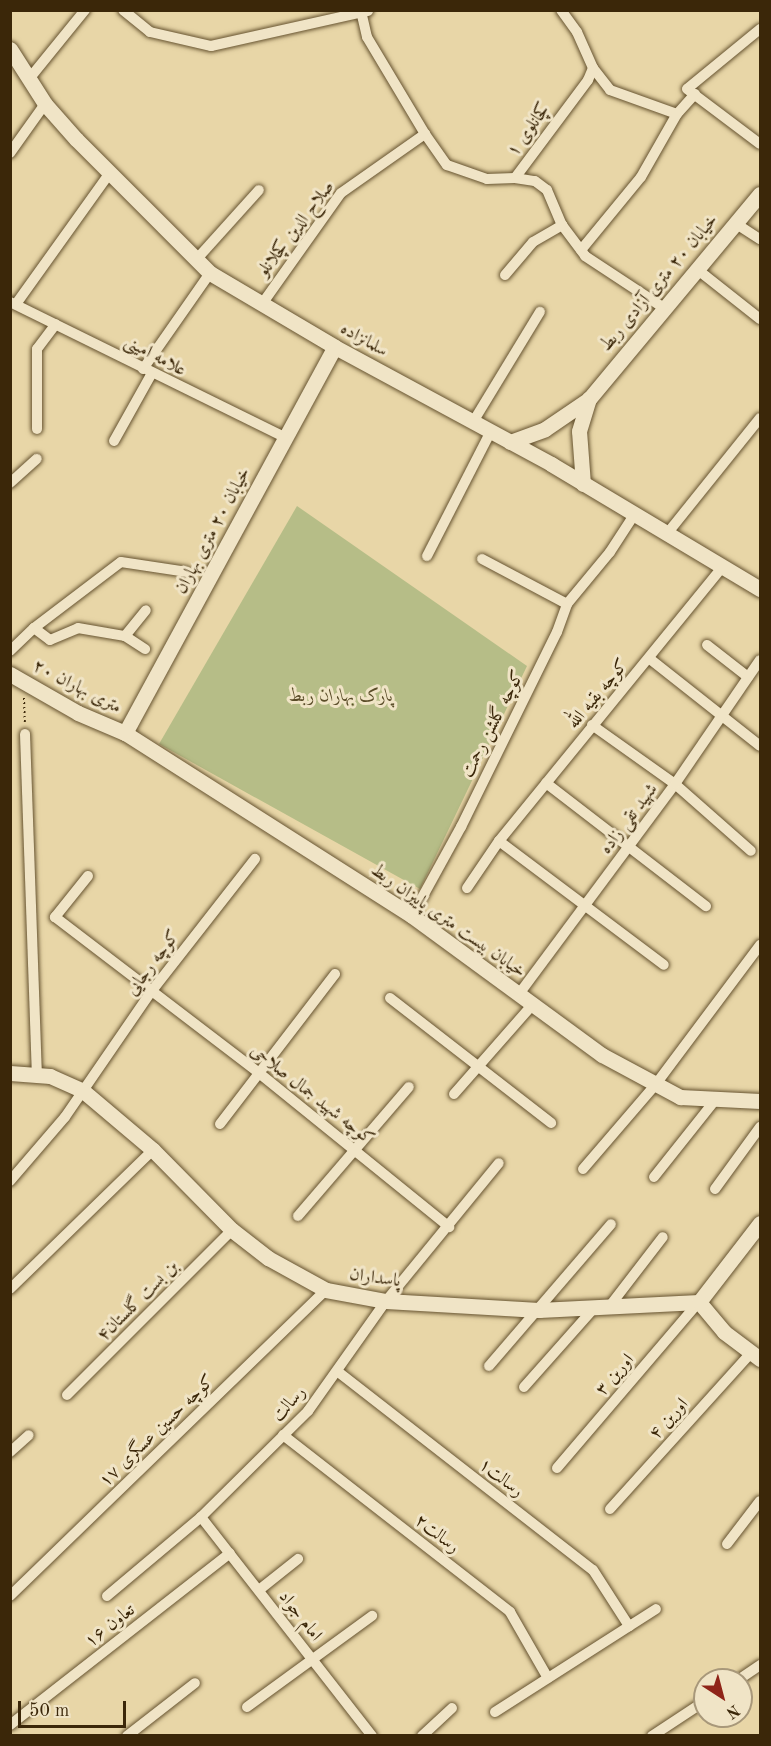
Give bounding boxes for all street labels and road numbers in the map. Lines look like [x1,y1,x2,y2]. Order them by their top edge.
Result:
street label: کچانلوی ۱ [502,99,556,161]
street label: صلاح الدین کچلانلو [253,177,339,281]
street label: خیابان ۲۰ متری آزادی ربط [595,210,723,356]
street label: سلمانزاده [336,318,392,362]
street label: علامه امینی [120,331,190,381]
street label: خیابان ۲۰ متری بهاران [171,464,255,598]
street label: ۲۰ متری بهاران [29,655,125,719]
street label: کوچه بقیه الله [563,655,633,733]
street label: کوچه گلشن رحمت [457,667,529,781]
street label: شهید تقی زاده [595,779,663,859]
street label: خیابان بیست متری پاییزان ربط [366,859,530,983]
street label: کوچه رجایی [121,926,185,1000]
street label: کوچه شهید جمال صلاحی [246,1040,378,1150]
street label: بن بست گلستان۴ [93,1256,183,1346]
street label: پاسداران [348,1264,402,1292]
street label: اورین ۳ [591,1350,639,1400]
street label: کوچه حسین عسگری ۱۷ [95,1370,219,1492]
street label: رسالت [267,1382,311,1426]
street label: اورین ۴ [645,1394,693,1444]
street label: رسالت۱ [474,1454,528,1502]
street label: رسالت۲ [410,1510,464,1558]
street label: امام جواد [274,1586,326,1646]
street label: تعاون ۱۶ [81,1600,139,1652]

